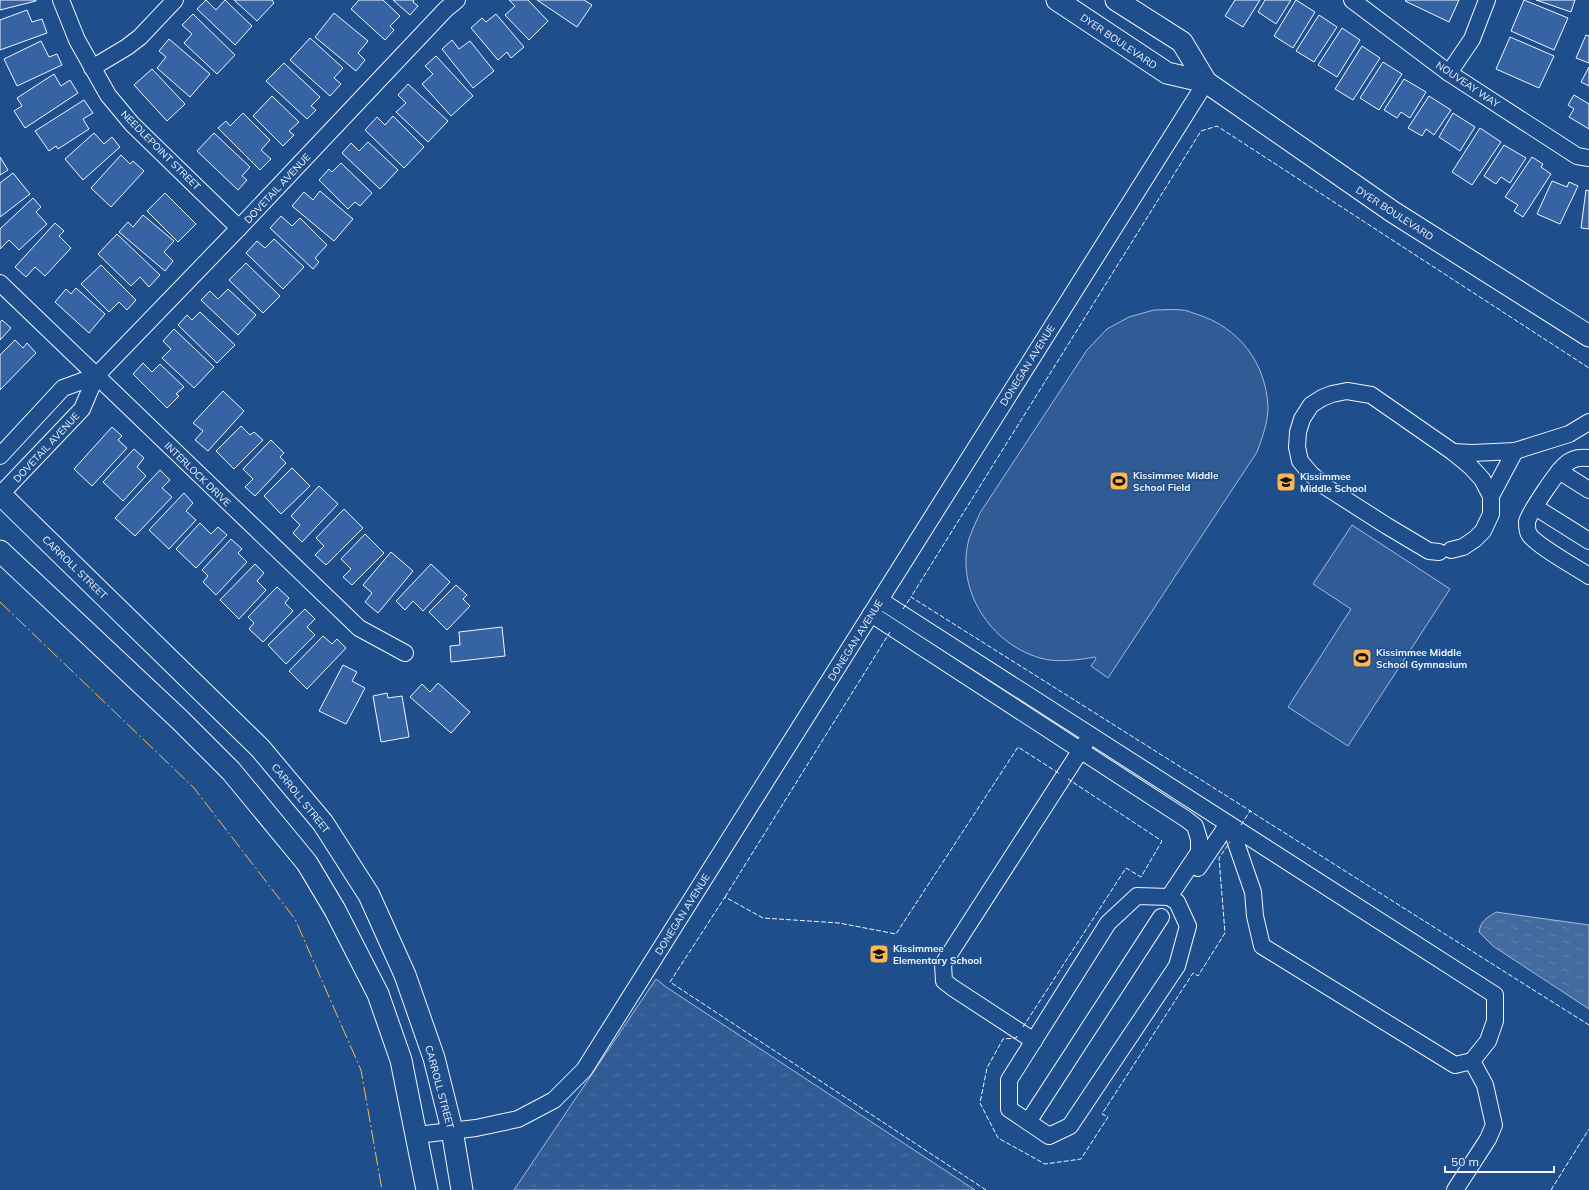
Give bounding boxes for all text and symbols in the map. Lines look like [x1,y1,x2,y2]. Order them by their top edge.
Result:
street label: DYER BOULEVARD [1078,11,1160,72]
street label: NOUVEAY WAY [1433,58,1503,111]
street label: NEEDLEPOINT STREET [118,108,203,193]
street label: DOVETAIL AVENUE [241,150,313,226]
street label: DYER BOULEVARD [1353,183,1436,243]
street label: DONEGAN AVENUE [997,322,1058,408]
street label: DOVETAIL AVENUE [10,409,82,485]
street label: INTERLOCK DRIVE [162,439,234,509]
place label: Kissimmee Middle School Field [1133,469,1219,494]
sports icon: Kissimmee Middle School Field [1108,470,1130,492]
place label: Kissimmee Middle School [1300,470,1367,495]
school or university icon: Kissimmee Middle School [1275,471,1297,493]
street label: CARROLL STREET [39,533,110,602]
street label: DONEGAN AVENUE [825,597,886,683]
place label: Kissimmee Middle School Gymnasium [1376,646,1467,671]
sports icon: Kissimmee Middle School Gymnasium [1351,647,1373,669]
street label: CARROLL STREET [269,761,333,836]
street label: DONEGAN AVENUE [652,871,713,957]
place label: Kissimmee Elementary School [893,942,982,967]
school or university icon: Kissimmee Elementary School [868,943,890,965]
street label: CARROLL STREET [422,1044,457,1130]
scale bar [1445,1148,1554,1174]
text: 50 m [1451,1154,1479,1169]

